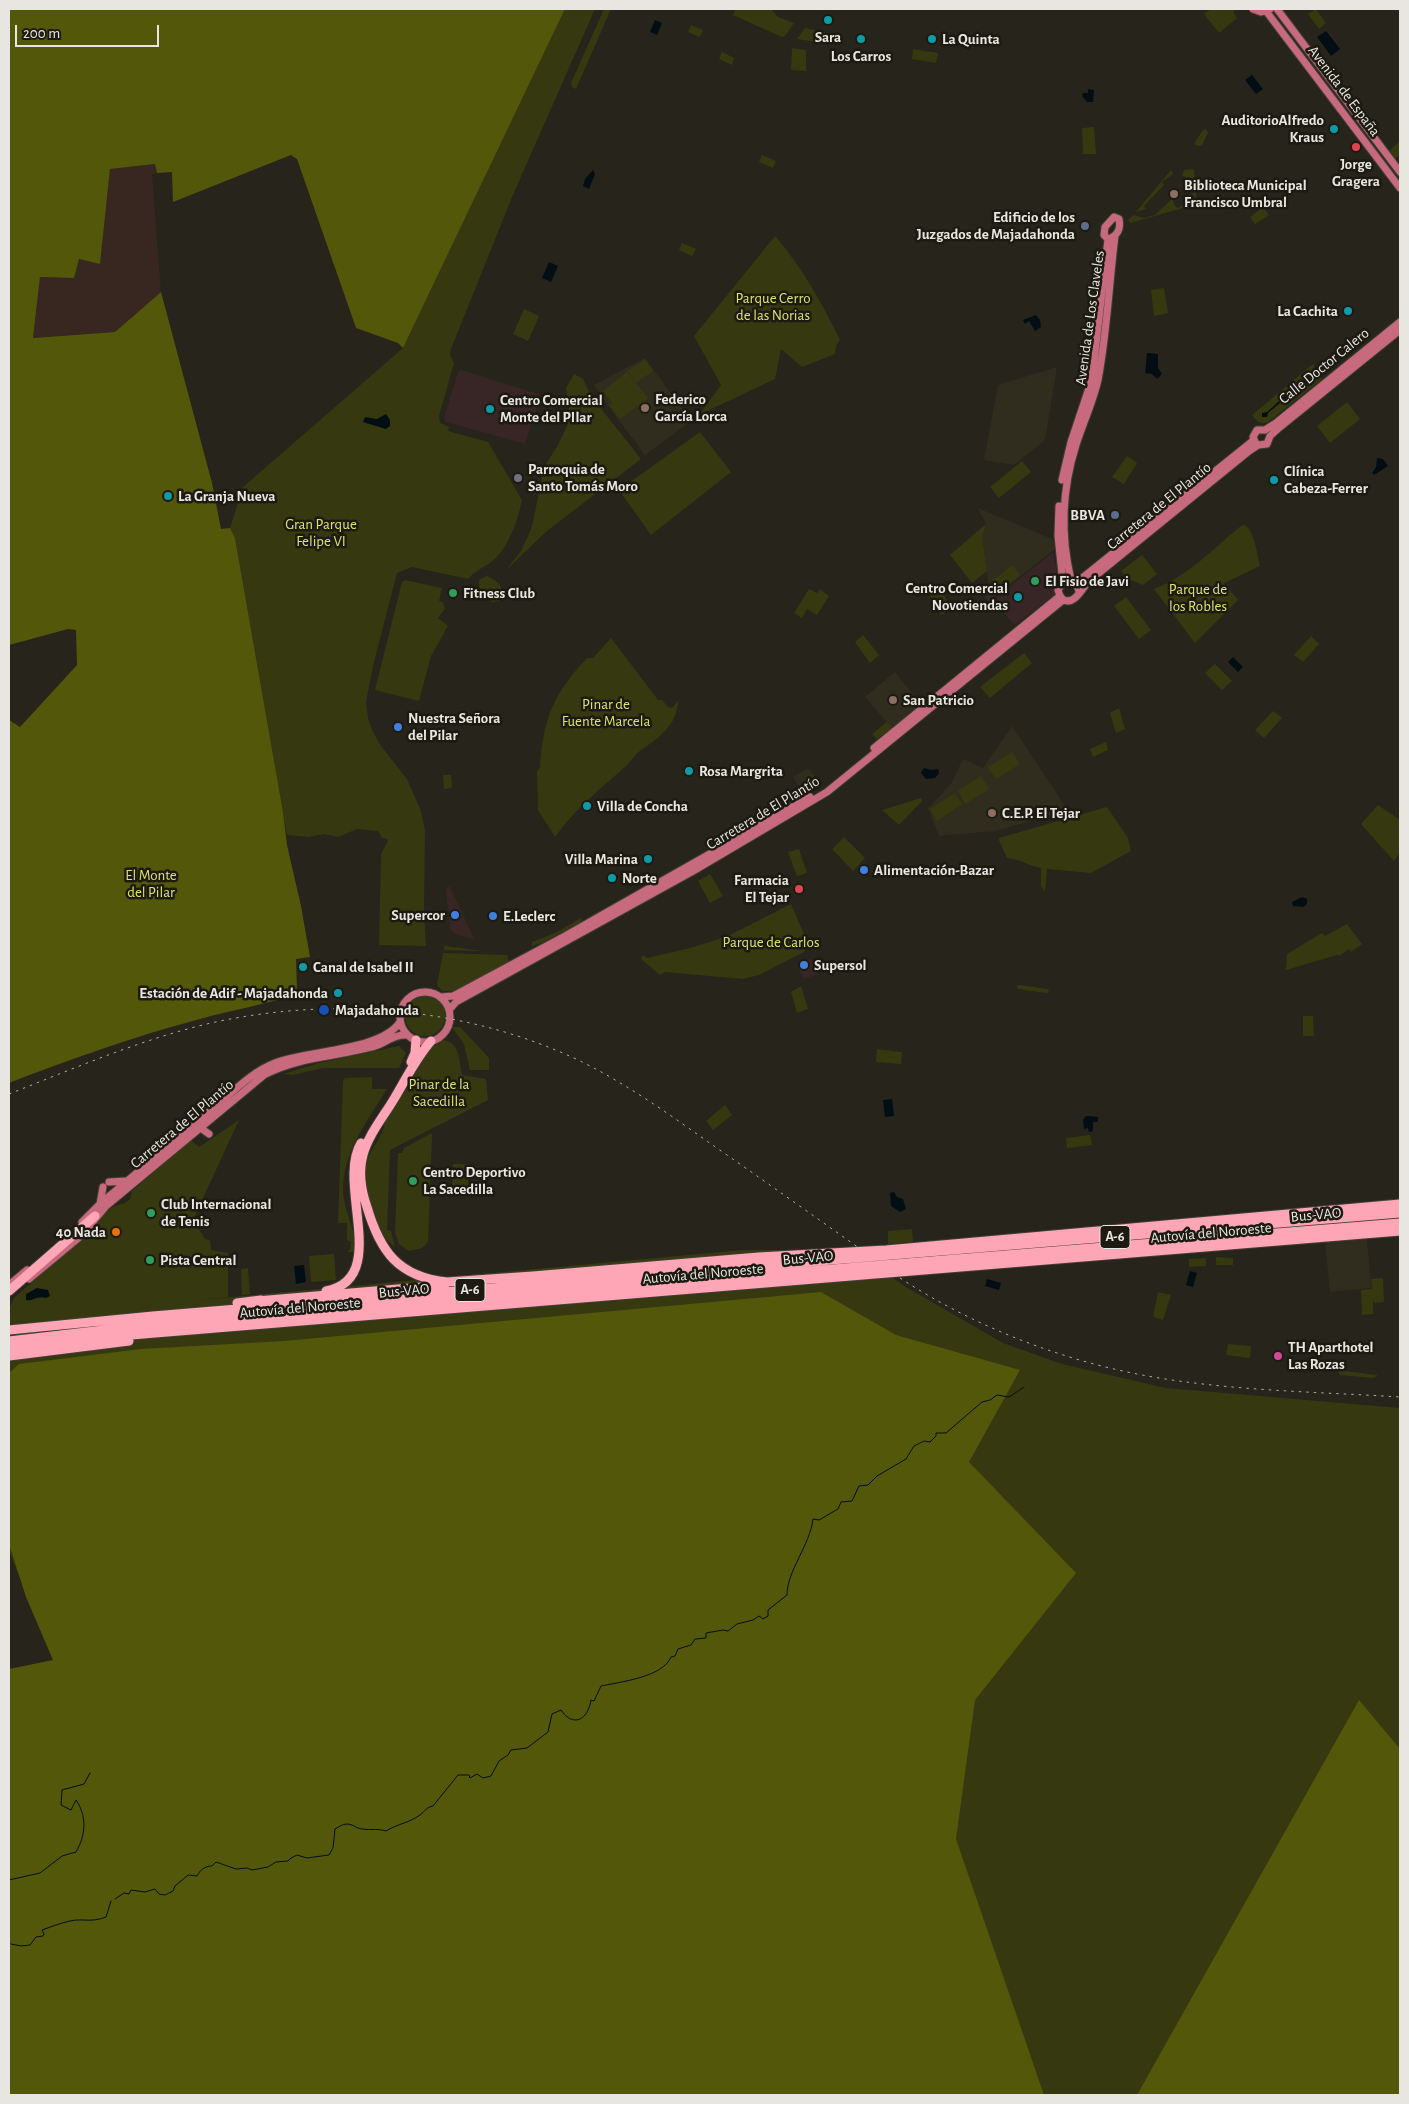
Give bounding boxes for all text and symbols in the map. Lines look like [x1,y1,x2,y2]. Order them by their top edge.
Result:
marker: Sara [822,14,834,26]
scale bar [18,15,161,47]
text: 200 m [23,26,60,41]
place label: Sara [815,28,841,46]
place label: La Quinta [942,30,1000,48]
marker: Los Carros [855,33,867,45]
marker: La Quinta [926,33,938,45]
street label: Avenida de España [1304,42,1384,140]
place label: Los Carros [831,47,891,65]
place label: AuditorioAlfredo Kraus [1221,111,1324,146]
marker: AuditorioAlfredo Kraus [1328,123,1340,135]
marker: Jorge Gragera [1350,141,1362,153]
place label: Jorge Gragera [1332,155,1380,190]
place label: Biblioteca Municipal Francisco Umbral [1184,176,1307,211]
marker: Biblioteca Municipal Francisco Umbral [1168,188,1180,200]
place label: Edificio de los Juzgados de Majadahonda [917,208,1075,243]
marker: Edificio de los Juzgados de Majadahonda [1079,220,1091,232]
street label: Avenida de Los Claveles [1072,249,1108,387]
park label: Parque Cerro de las Norias [735,289,811,324]
place label: La Cachita [1277,302,1338,320]
marker: La Cachita [1342,305,1354,317]
street label: Calle Doctor Calero [1275,324,1373,408]
place label: Federico García Lorca [655,390,727,425]
place label: Centro Comercial Monte del PIlar [500,391,603,426]
marker: Federico García Lorca [639,402,651,414]
marker: Centro Comercial Monte del PIlar [484,403,496,415]
street label: Carretera de El Plantío [1103,458,1215,554]
place label: Parroquia de Santo Tomás Moro [528,460,638,495]
place label: Clínica Cabeza-Ferrer [1284,462,1368,497]
marker: Parroquia de Santo Tomás Moro [512,472,524,484]
marker: Clínica Cabeza-Ferrer [1268,474,1280,486]
place label: La Granja Nueva [178,487,275,505]
marker: La Granja Nueva [162,490,174,502]
place label: BBVA [1070,506,1105,524]
marker: BBVA [1109,509,1121,521]
park label: Gran Parque Felipe VI [285,515,357,550]
place label: El Fisio de Javi [1045,572,1129,590]
marker: El Fisio de Javi [1029,575,1041,587]
place label: Centro Comercial Novotiendas [905,579,1008,614]
park label: Parque de los Robles [1169,580,1227,615]
place label: Fitness Club [463,584,535,602]
marker: Fitness Club [447,587,459,599]
marker: Centro Comercial Novotiendas [1012,591,1024,603]
place label: San Patricio [903,691,974,709]
marker: San Patricio [887,694,899,706]
park label: Pinar de Fuente Marcela [562,695,650,730]
place label: Nuestra Señora del Pilar [408,709,500,744]
marker: Nuestra Señora del Pilar [392,721,404,733]
place label: Rosa Margrita [699,762,783,780]
marker: Rosa Margrita [683,765,695,777]
street label: Carretera de El Plantío [703,772,823,854]
place label: Villa de Concha [597,797,688,815]
marker: Villa de Concha [581,800,593,812]
place label: C.E.P. El Tejar [1002,804,1080,822]
marker: C.E.P. El Tejar [986,807,998,819]
place label: Villa Marina [565,850,638,868]
marker: Villa Marina [642,853,654,865]
place label: Alimentación-Bazar [874,861,994,879]
marker: Alimentación-Bazar [858,864,870,876]
park label: El Monte del Pilar [125,866,177,901]
place label: Norte [622,869,657,887]
place label: Farmacia El Tejar [734,871,789,906]
marker: Norte [606,872,618,884]
marker: Farmacia El Tejar [793,883,805,895]
place label: Supercor [391,906,445,924]
place label: E.Leclerc [503,907,555,925]
marker: Supercor [449,909,461,921]
marker: E.Leclerc [487,910,499,922]
park label: Parque de Carlos [723,933,819,951]
place label: Supersol [814,956,866,974]
place label: Canal de Isabel II [313,958,414,976]
marker: Supersol [798,959,810,971]
marker: Canal de Isabel II [297,961,309,973]
place label: Estación de Adif - Majadahonda [139,984,328,1002]
marker: Estación de Adif - Majadahonda [332,987,344,999]
place label: Majadahonda [335,1001,419,1019]
marker: Majadahonda [317,1003,331,1017]
park label: Pinar de la Sacedilla [408,1075,470,1110]
street label: Carretera de El Plantío [127,1076,237,1172]
place label: Centro Deportivo La Sacedilla [423,1163,526,1198]
marker: Centro Deportivo La Sacedilla [407,1175,419,1187]
place label: Club Internacional de Tenis [161,1195,271,1230]
street label: Bus-VAO [1290,1204,1342,1226]
marker: Club Internacional de Tenis [145,1207,157,1219]
street label: Autovía del Noroeste [1150,1219,1272,1247]
place label: 40 Nada [56,1223,106,1241]
marker: 40 Nada [110,1226,122,1238]
road number: A-6 [1100,1226,1130,1248]
street label: Bus-VAO [782,1247,834,1269]
place label: Pista Central [160,1251,236,1269]
marker: Pista Central [144,1254,156,1266]
street label: Autovía del Noroeste [642,1260,764,1288]
road number: A-6 [455,1278,485,1302]
street label: Bus-VAO [378,1280,430,1302]
street label: Autovía del Noroeste [239,1294,361,1322]
place label: TH Aparthotel Las Rozas [1288,1338,1373,1373]
marker: TH Aparthotel Las Rozas [1272,1350,1284,1362]

